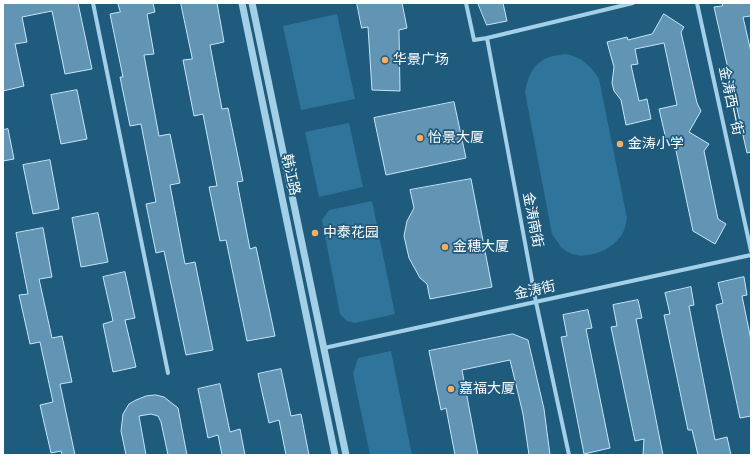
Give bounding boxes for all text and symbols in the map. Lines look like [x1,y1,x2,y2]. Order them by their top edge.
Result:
place label: 华景广场 [393,52,449,68]
marker: 华景广场 [380,55,390,65]
street label: 金涛西一街 [715,65,745,137]
place label: 怡景大厦 [428,130,484,146]
marker: 怡景大厦 [415,133,425,143]
place label: 金涛小学 [628,136,684,152]
marker: 金涛小学 [615,139,625,149]
street label: 韩江路 [277,153,303,197]
street label: 金涛南街 [518,191,546,249]
place label: 中泰花园 [323,225,379,241]
marker: 中泰花园 [310,228,320,238]
place label: 金穗大厦 [453,239,509,255]
marker: 金穗大厦 [440,242,450,252]
street label: 金涛街 [513,278,557,304]
place label: 嘉福大厦 [459,381,515,397]
marker: 嘉福大厦 [446,384,456,394]

